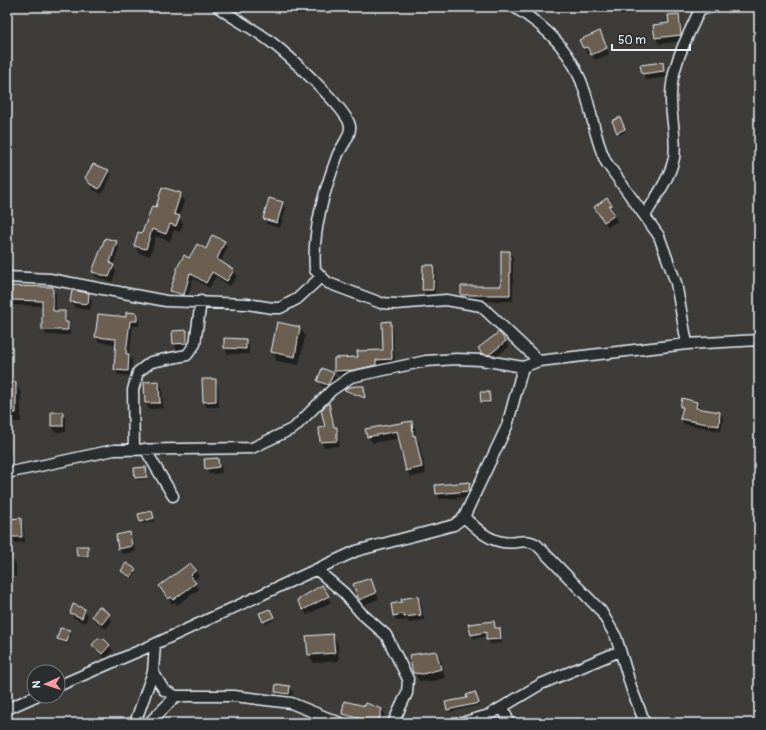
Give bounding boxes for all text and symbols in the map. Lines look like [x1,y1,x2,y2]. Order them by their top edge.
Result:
scale bar [612,26,690,52]
text: 50 m [618,33,646,48]
north arrow [26,664,66,704]
text: N [30,680,43,689]

